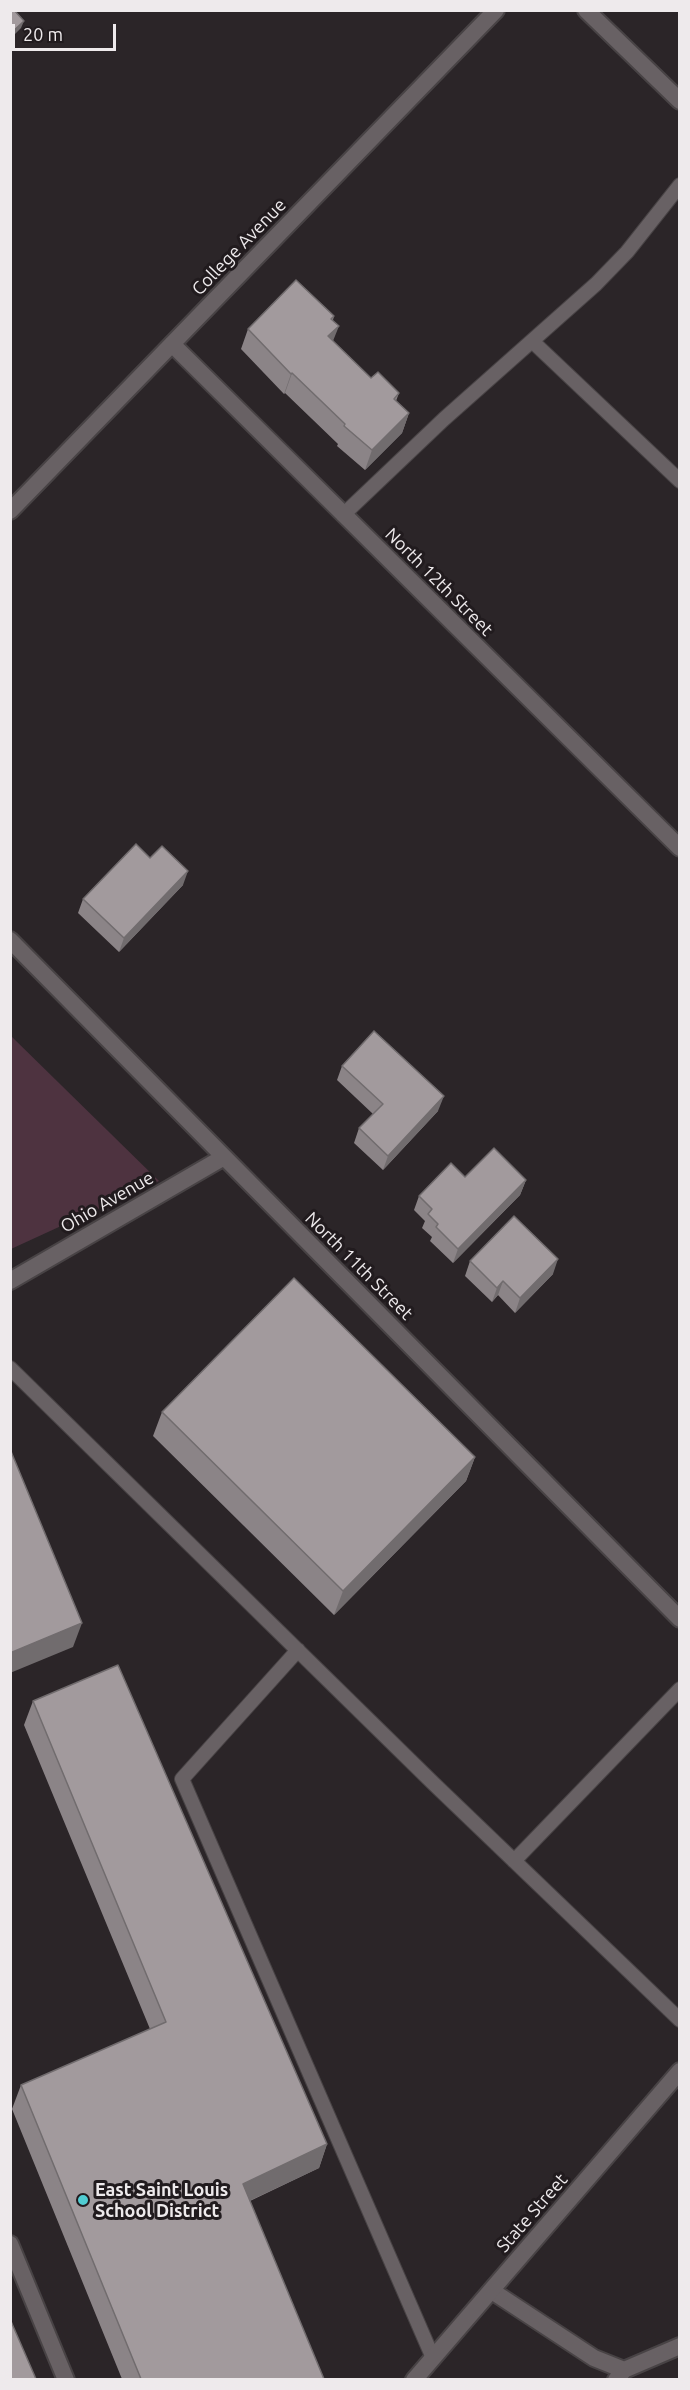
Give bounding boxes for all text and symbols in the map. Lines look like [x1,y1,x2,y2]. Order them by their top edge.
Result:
scale bar [15,12,118,50]
text: 20 m [23,24,63,44]
street label: College Avenue [187,194,291,300]
street label: North 12th Street [381,524,497,640]
street label: Ohio Avenue [57,1167,157,1237]
street label: North 11th Street [301,1208,417,1324]
street label: State Street [492,2169,572,2257]
place label: East Saint Louis School District [95,2179,228,2222]
marker: East Saint Louis School District [76,2193,90,2207]

